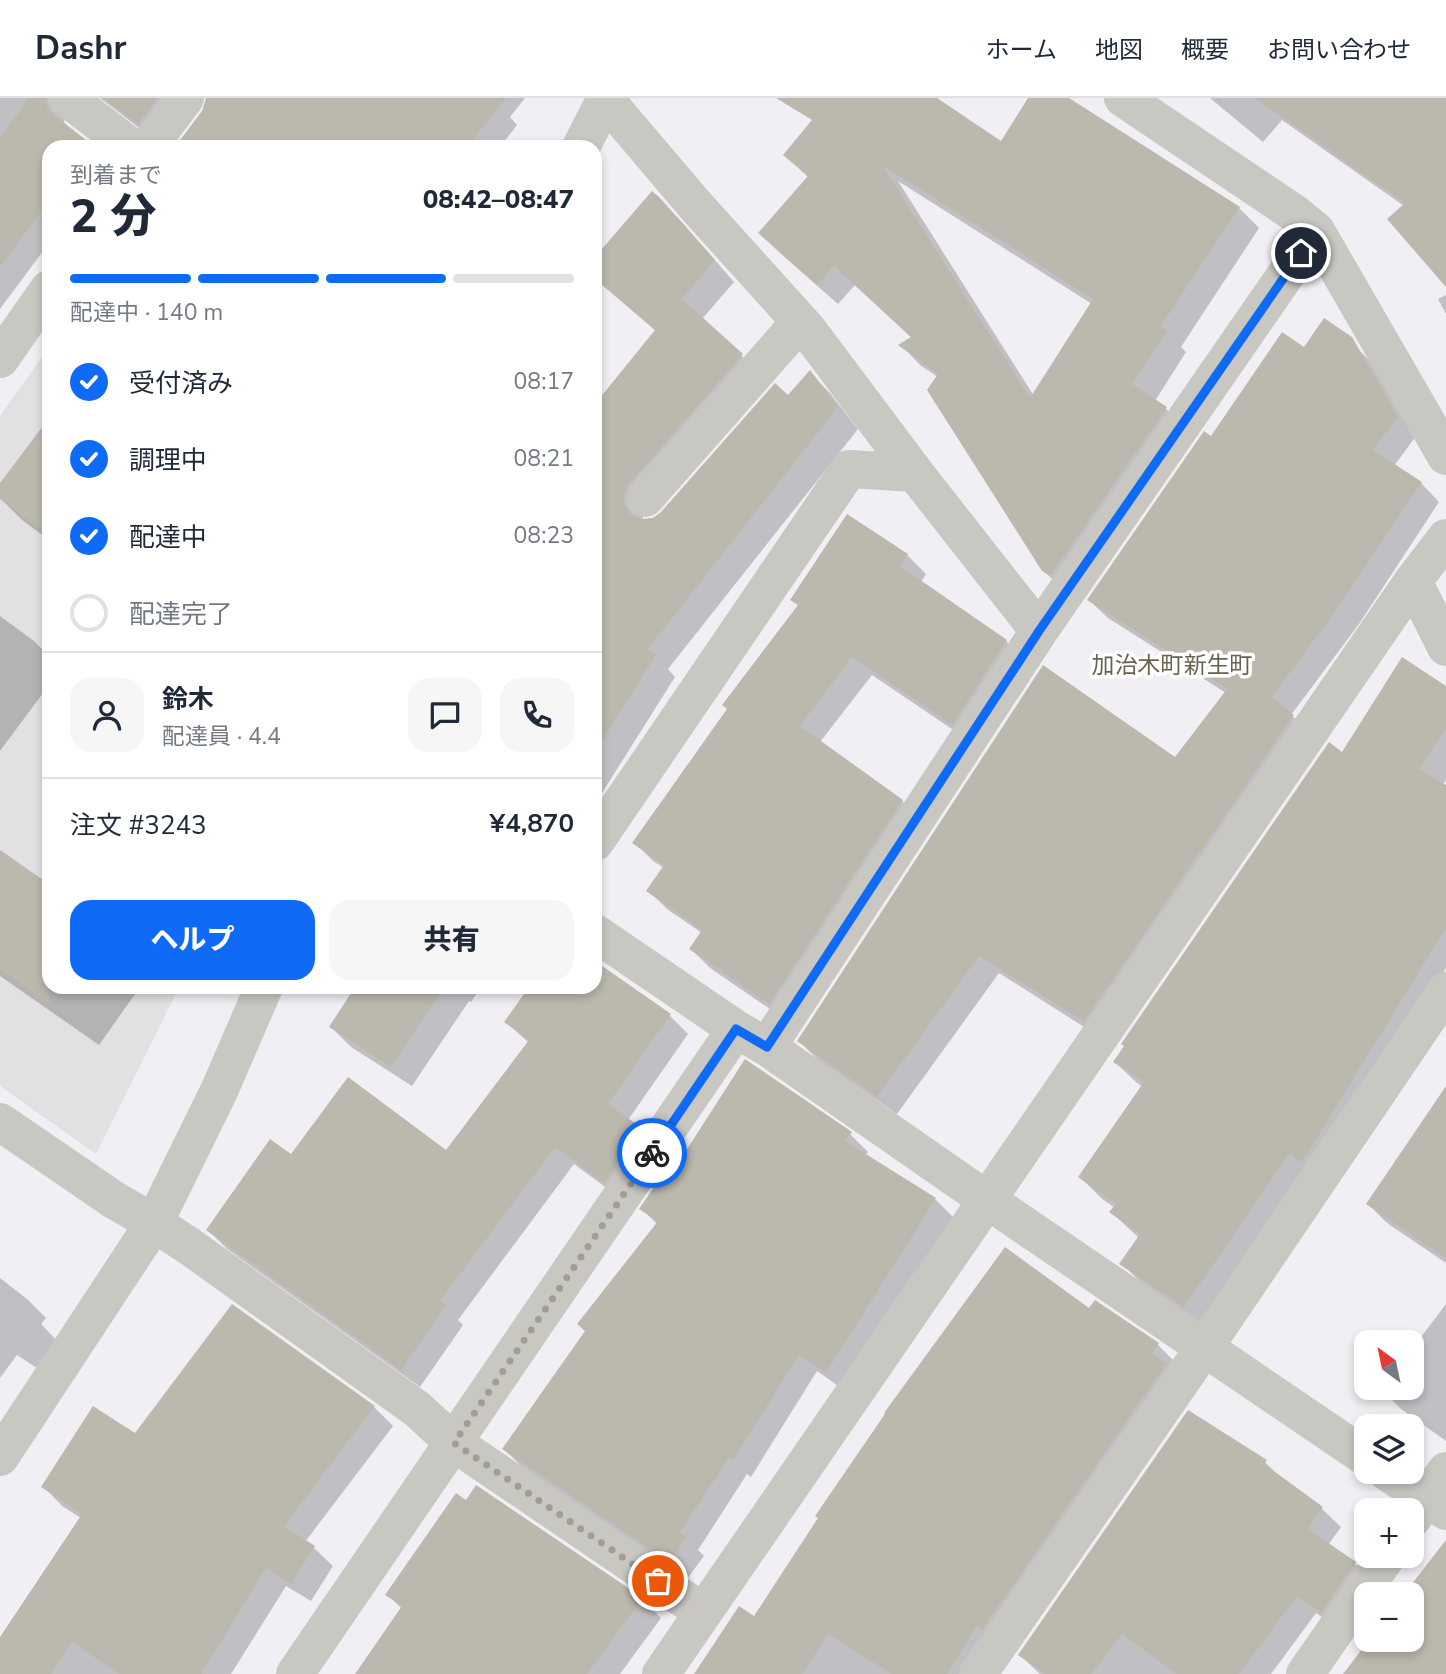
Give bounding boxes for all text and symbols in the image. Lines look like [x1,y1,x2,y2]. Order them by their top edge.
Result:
text: Dashr [35,26,127,71]
text: ホーム [986,34,1057,66]
text: 地図 [1095,34,1143,66]
text: 概要 [1181,34,1229,66]
text: お問い合わせ [1267,34,1411,66]
text: 到着まで [70,160,162,191]
text: 08:42–08:47 [423,182,574,217]
text: 2 分 [70,185,156,248]
pin [1271,223,1331,283]
icon: home [1282,234,1320,272]
text: 配達中 · 140 m [70,297,223,328]
icon: check [70,363,108,401]
text: 受付済み [129,366,233,401]
text: 08:17 [514,366,574,397]
icon: check [70,440,108,478]
text: 調理中 [129,443,207,478]
text: 08:21 [514,443,574,474]
icon: check [70,517,108,555]
text: 配達中 [129,520,207,555]
text: 08:23 [514,520,574,551]
text: 配達完了 [129,597,233,632]
district label: 加治木町新生町 [1092,650,1253,681]
button: person [70,678,144,752]
button: chat [408,678,482,752]
button: phone [500,678,574,752]
text: 鈴木 [162,682,214,717]
text: 配達員 · 4.4 [162,721,281,752]
text: ¥4,870 [490,806,574,841]
text: 注文 #3243 [70,808,207,843]
button: ヘルプ [70,900,315,980]
button: 共有 [329,900,574,980]
courier [617,1118,687,1188]
icon: bike [633,1134,671,1172]
north arrow [1354,1330,1424,1400]
map controls [1354,1330,1424,1652]
button: layers [1354,1414,1424,1484]
button: + [1354,1498,1424,1568]
pin [628,1551,688,1611]
icon: bag [639,1562,677,1600]
button: − [1354,1582,1424,1652]

